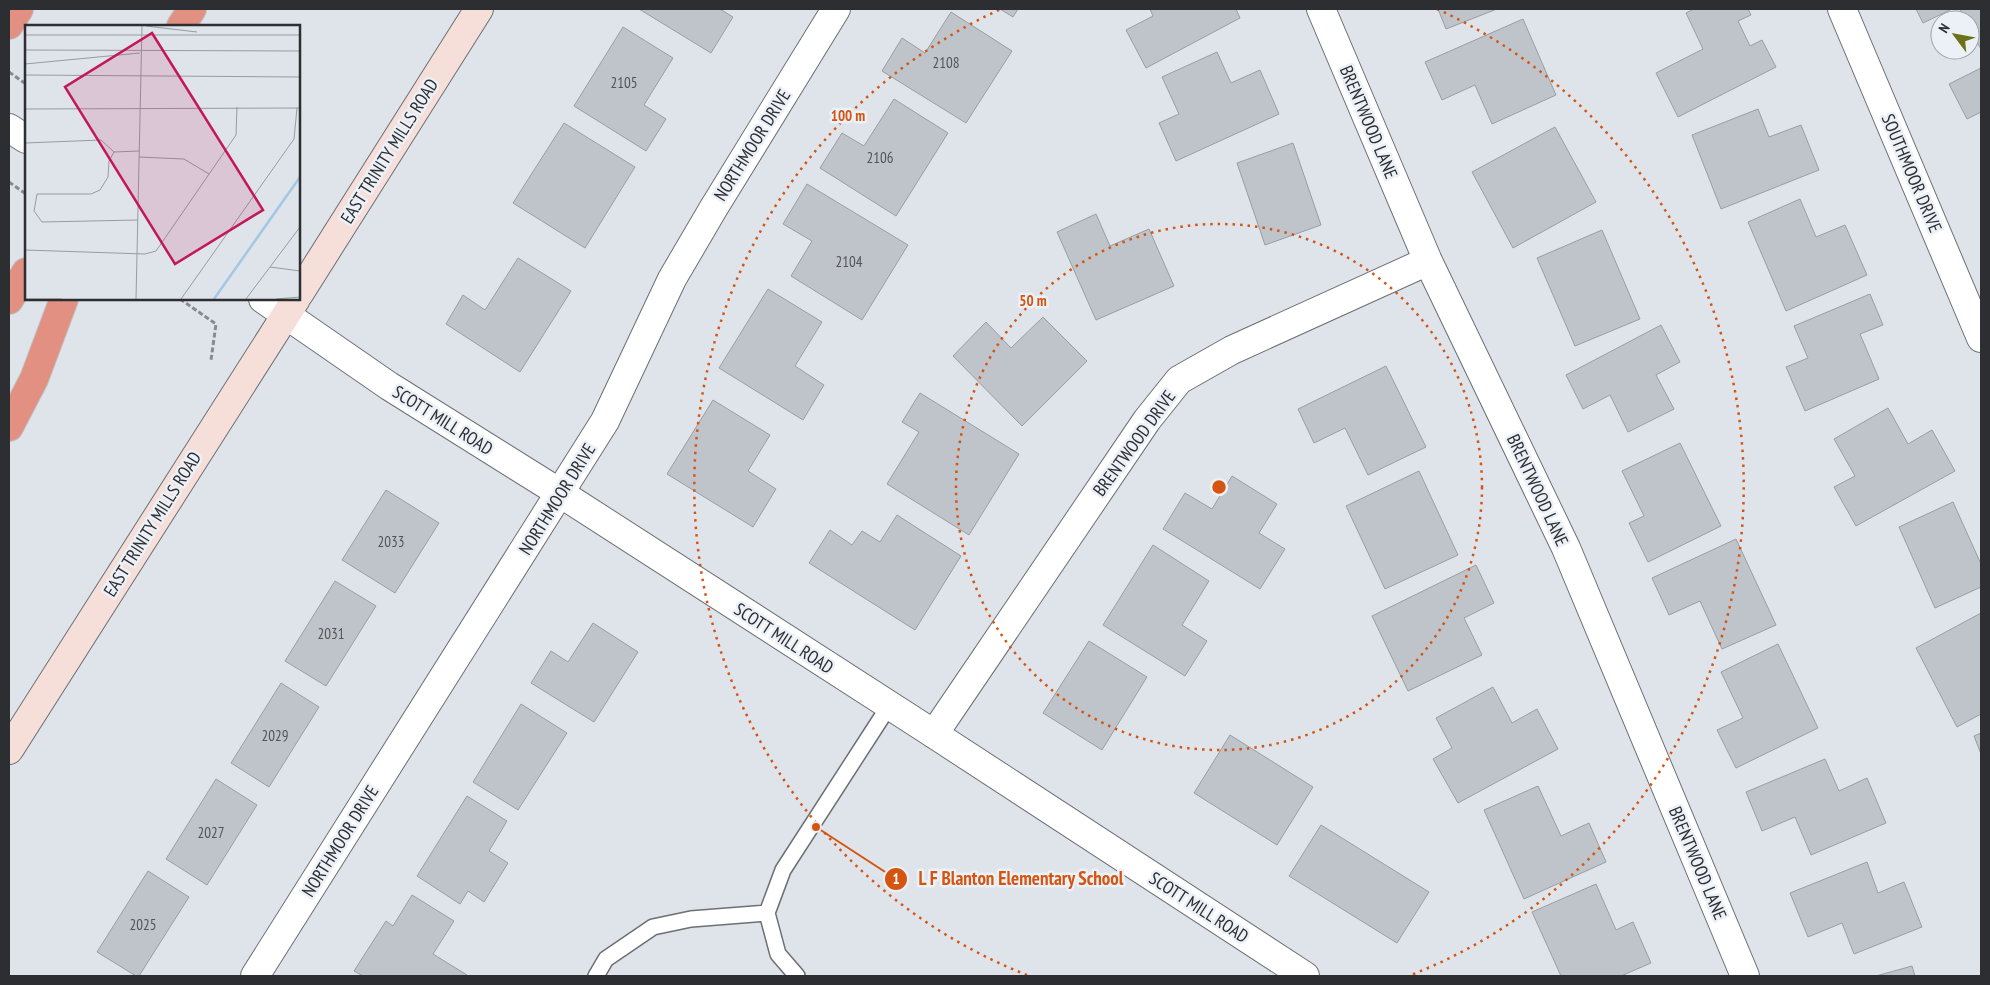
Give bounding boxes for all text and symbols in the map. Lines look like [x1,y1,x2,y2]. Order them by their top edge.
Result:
north arrow [1930,10,1980,60]
text: N [1934,20,1954,36]
inset map [25,25,300,300]
house number: 2108 [932,53,960,72]
street label: BRENTWOOD LANE [1335,62,1403,182]
house number: 2105 [610,73,638,92]
street label: EAST TRINITY MILLS ROAD [335,74,443,228]
street label: NORTHMOOR DRIVE [709,85,795,205]
text: 100 m [831,106,865,125]
street label: SOUTHMOOR DRIVE [1877,110,1947,236]
house number: 2106 [866,148,894,167]
house number: 2104 [835,252,863,271]
text: 50 m [1019,291,1047,310]
street label: SCOTT MILL ROAD [389,380,497,460]
street label: BRENTWOOD DRIVE [1088,385,1180,501]
street label: BRENTWOOD LANE [1502,430,1574,550]
street label: NORTHMOOR DRIVE [514,439,600,559]
street label: EAST TRINITY MILLS ROAD [98,447,206,601]
centre of rings [1210,478,1228,496]
house number: 2033 [377,532,405,551]
street label: SCOTT MILL ROAD [730,597,838,679]
house number: 2031 [317,624,345,643]
house number: 2029 [261,726,289,745]
street label: NORTHMOOR DRIVE [297,781,383,901]
street label: BRENTWOOD LANE [1664,803,1732,923]
house number: 2027 [197,823,225,842]
callout: L F Blanton Elementary School [883,862,1134,896]
text: L F Blanton Elementary School [919,866,1124,890]
street label: SCOTT MILL ROAD [1145,866,1253,948]
text: 1 [892,869,900,888]
house number: 2025 [129,915,157,934]

